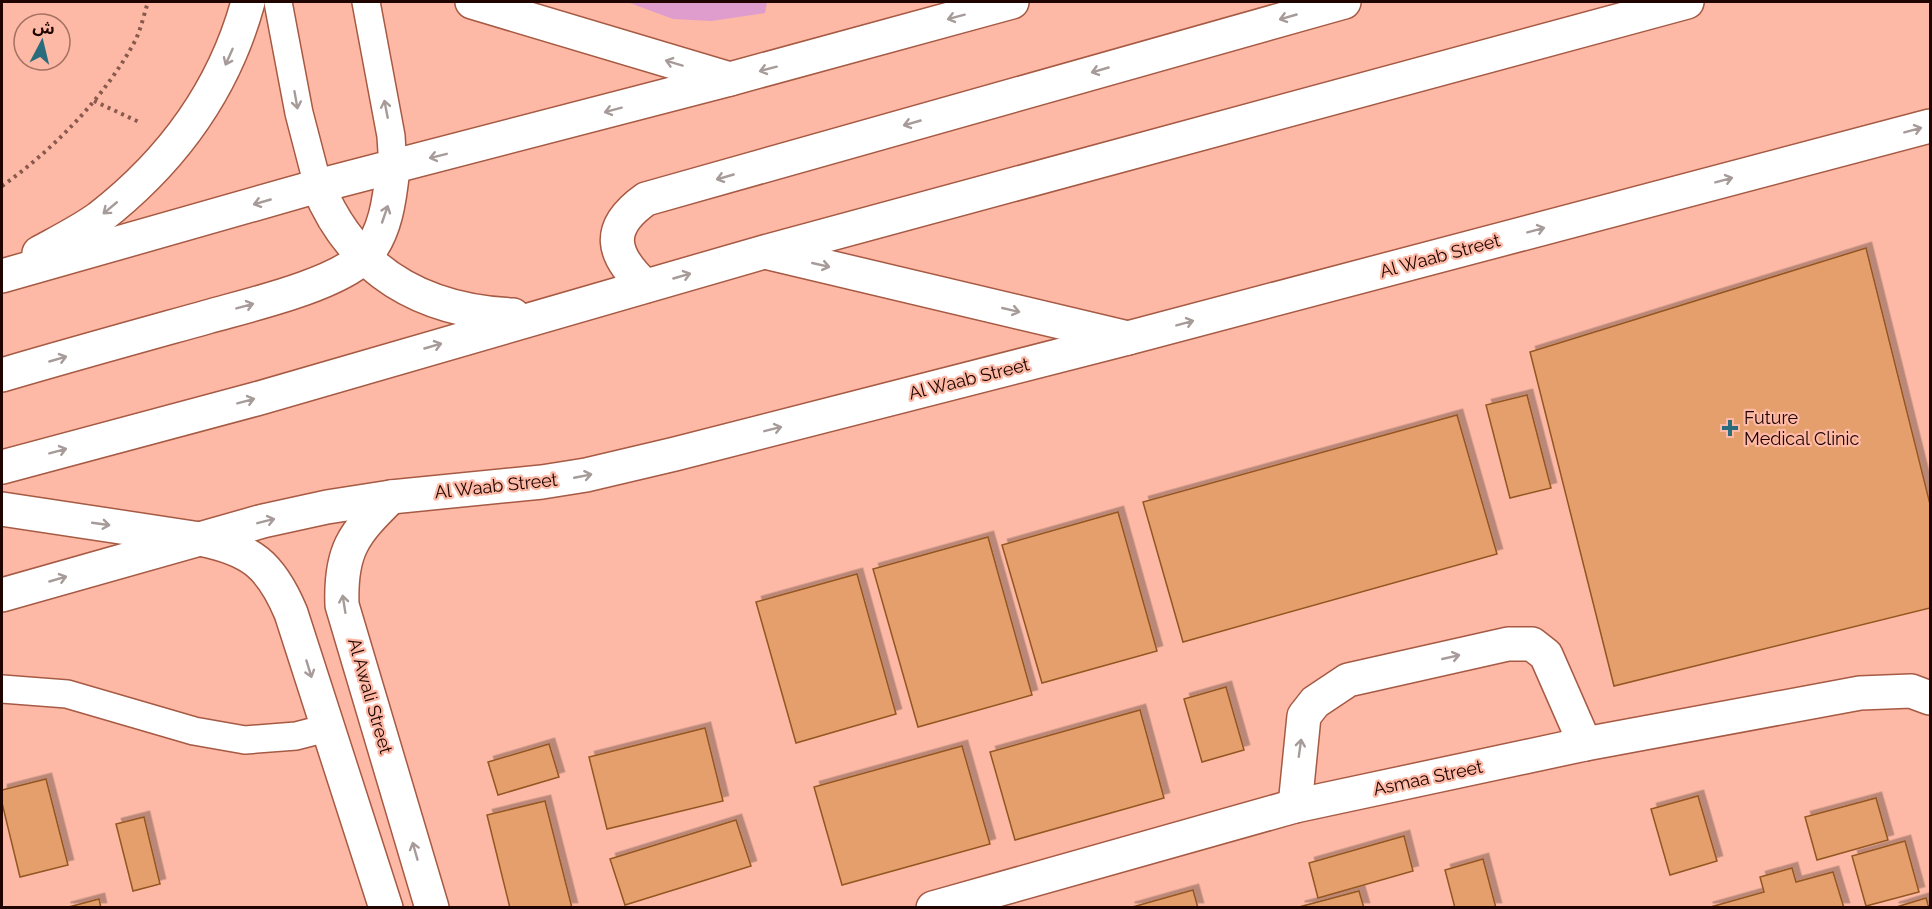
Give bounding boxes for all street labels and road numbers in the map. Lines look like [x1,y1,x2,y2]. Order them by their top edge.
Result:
street label: Al Waab Street [1377,229,1502,282]
street label: Al Waab Street [906,353,1031,404]
street label: Al Waab Street [433,469,559,502]
street label: Al Awali Street [344,635,397,756]
street label: Asmaa Street [1371,756,1485,799]

